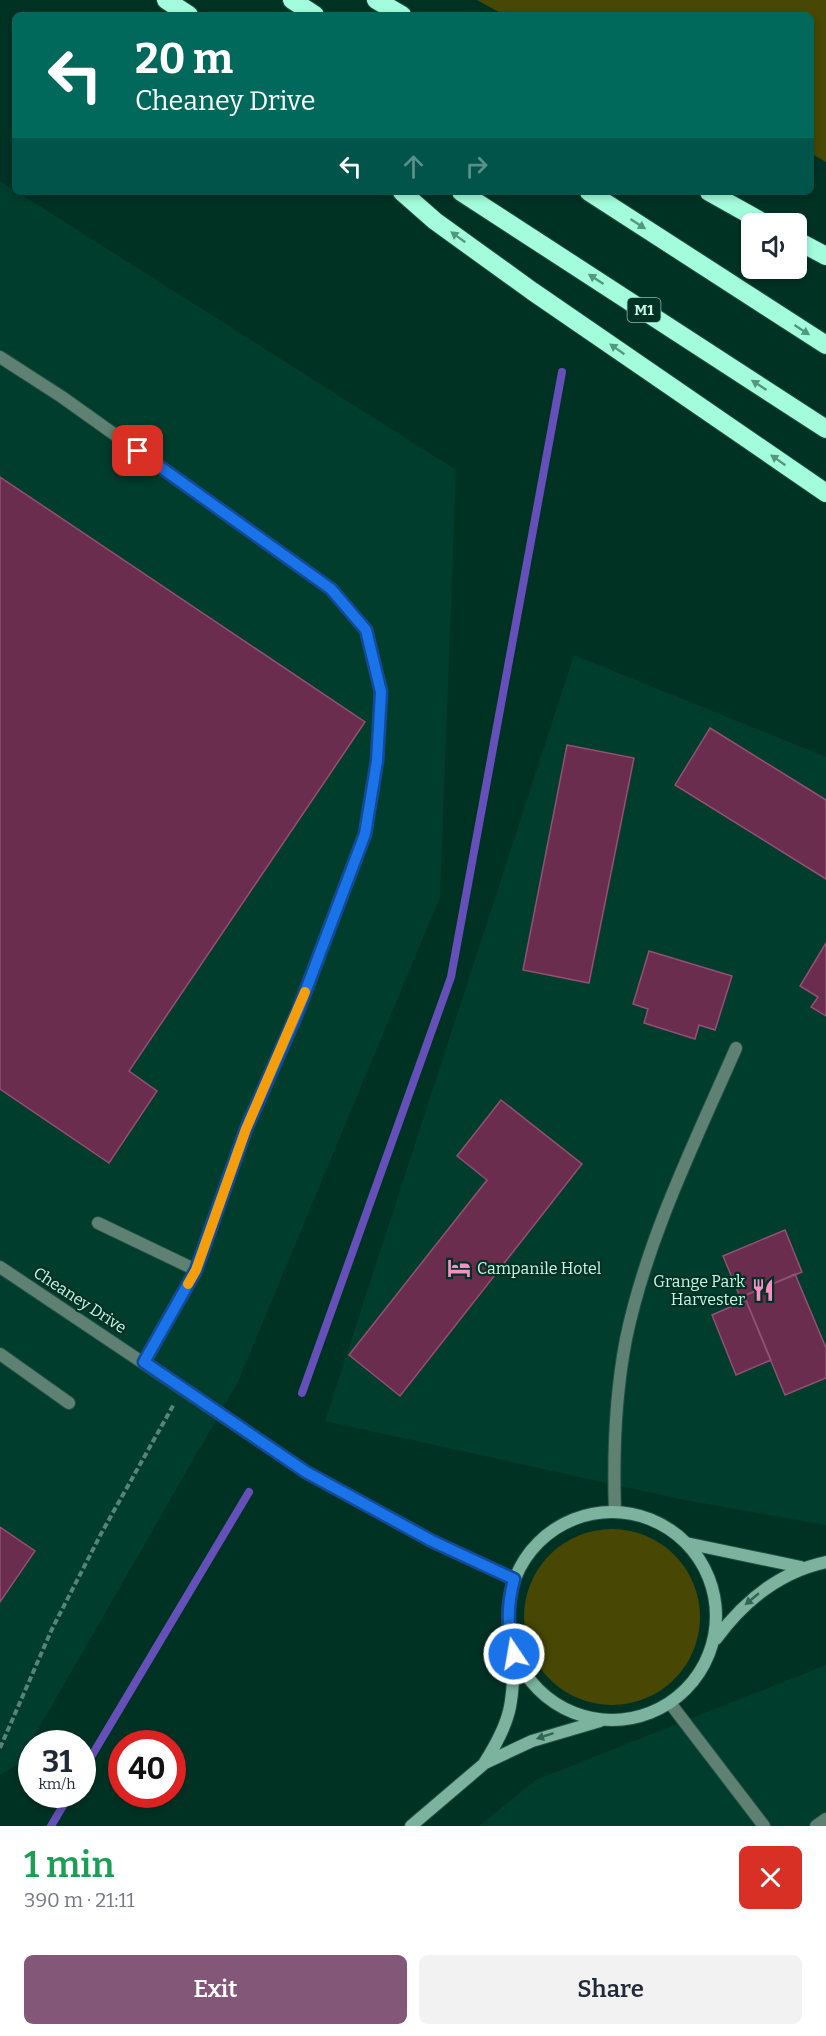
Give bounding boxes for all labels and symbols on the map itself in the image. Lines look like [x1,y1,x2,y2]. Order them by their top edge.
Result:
one-way arrow [630,218,646,229]
one-way arrow [450,231,466,243]
one-way arrow [588,274,604,285]
road number: M1 [628,298,660,322]
one-way arrow [794,324,810,335]
one-way arrow [610,343,626,355]
one-way arrow [751,380,768,391]
pin [112,425,163,476]
one-way arrow [770,454,786,466]
hotel icon: Campanile Hotel [446,1255,472,1281]
place label: Campanile Hotel [477,1259,602,1278]
street label: Cheaney Drive [30,1263,130,1337]
place label: Grange Park Harvester [653,1272,745,1309]
restaurant icon: Grange Park Harvester [750,1277,776,1303]
one-way arrow [744,1592,760,1605]
position arrow [482,1622,546,1686]
speed limit sign: 40 [108,1730,186,1808]
one-way arrow [536,1732,554,1742]

